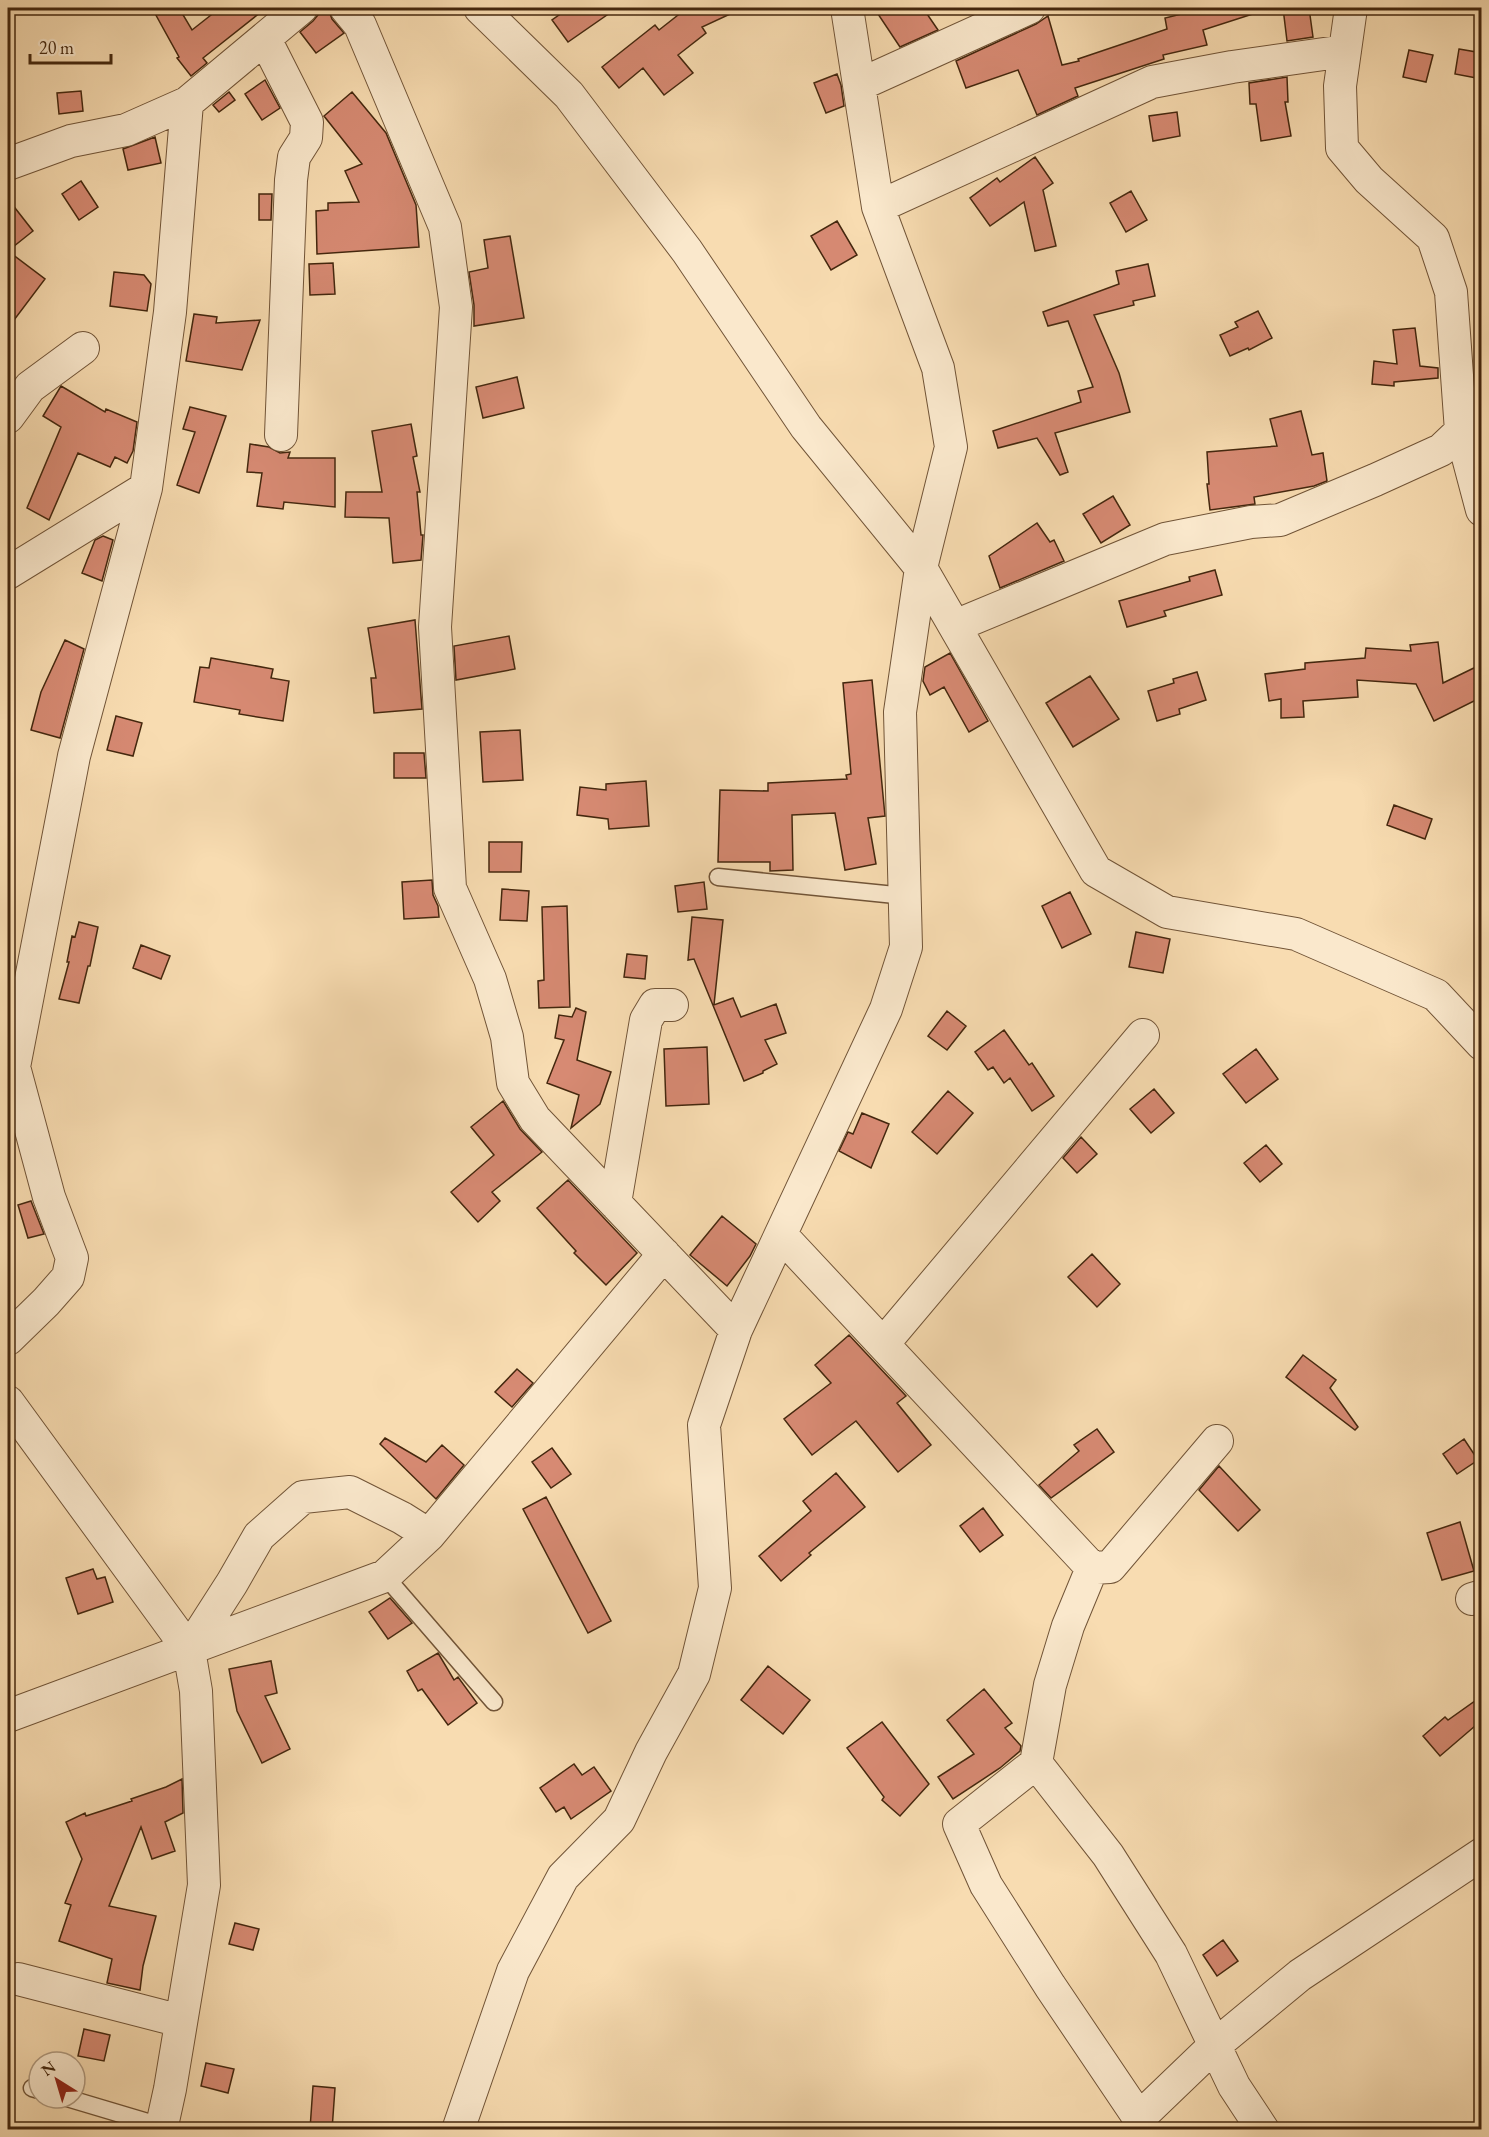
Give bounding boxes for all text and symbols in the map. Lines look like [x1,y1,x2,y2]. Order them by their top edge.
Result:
scale bar [30,27,111,65]
text: 20 m [39,36,74,59]
north arrow [27,2050,87,2110]
text: N [37,2056,60,2081]

